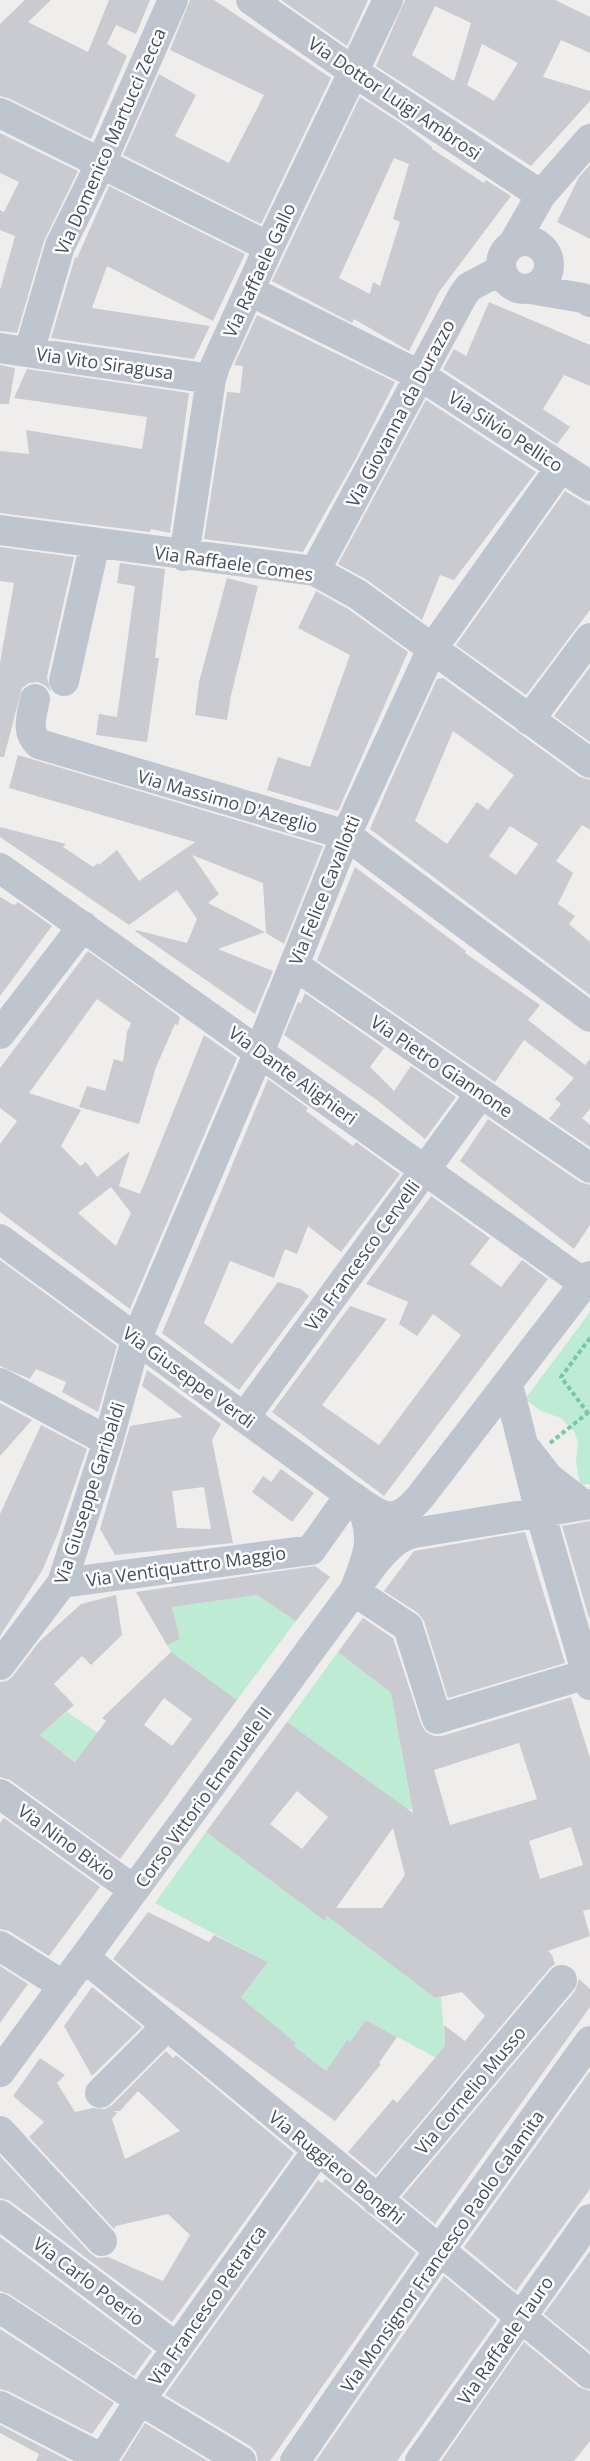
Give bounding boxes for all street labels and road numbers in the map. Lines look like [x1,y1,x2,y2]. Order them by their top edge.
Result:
street label: Via Domenico Martucci Zecca [49,24,171,258]
street label: Via Dottor Luigi Ambrosi [304,31,486,165]
street label: Via Raffaele Gallo [217,199,301,341]
street label: Via Giovanna da Durazzo [340,315,460,511]
street label: Via Vito Siragusa [35,341,175,385]
street label: Via Silvio Pellico [444,385,568,477]
street label: Via Raffaele Comes [153,540,315,586]
street label: Via Massimo D'Azeglio [135,764,321,838]
street label: Via Felice Cavallotti [283,812,365,968]
street label: Via Pietro Giannone [366,1010,518,1122]
street label: Via Dante Alighieri [224,1020,362,1130]
street label: Via Francesco Cervelli [299,1175,425,1335]
street label: Via Giuseppe Verdi [118,1321,260,1433]
street label: Via Giuseppe Garibaldi [48,1399,130,1587]
street label: Via Ventiquattro Maggio [84,1540,288,1592]
street label: Corso Vittorio Emanuele II [129,1702,277,1892]
street label: Via Nino Bixio [13,1798,121,1886]
street label: Via Cornelio Musso [409,2021,531,2159]
street label: Via Ruggiero Bonghi [264,2105,410,2229]
street label: Via Monsignor Francesco Paolo Calamita [335,2105,549,2397]
street label: Via Francesco Petrarca [143,2220,271,2390]
street label: Via Carlo Poerio [29,2231,149,2331]
street label: Via Raffaele Tauro [452,2271,558,2409]

